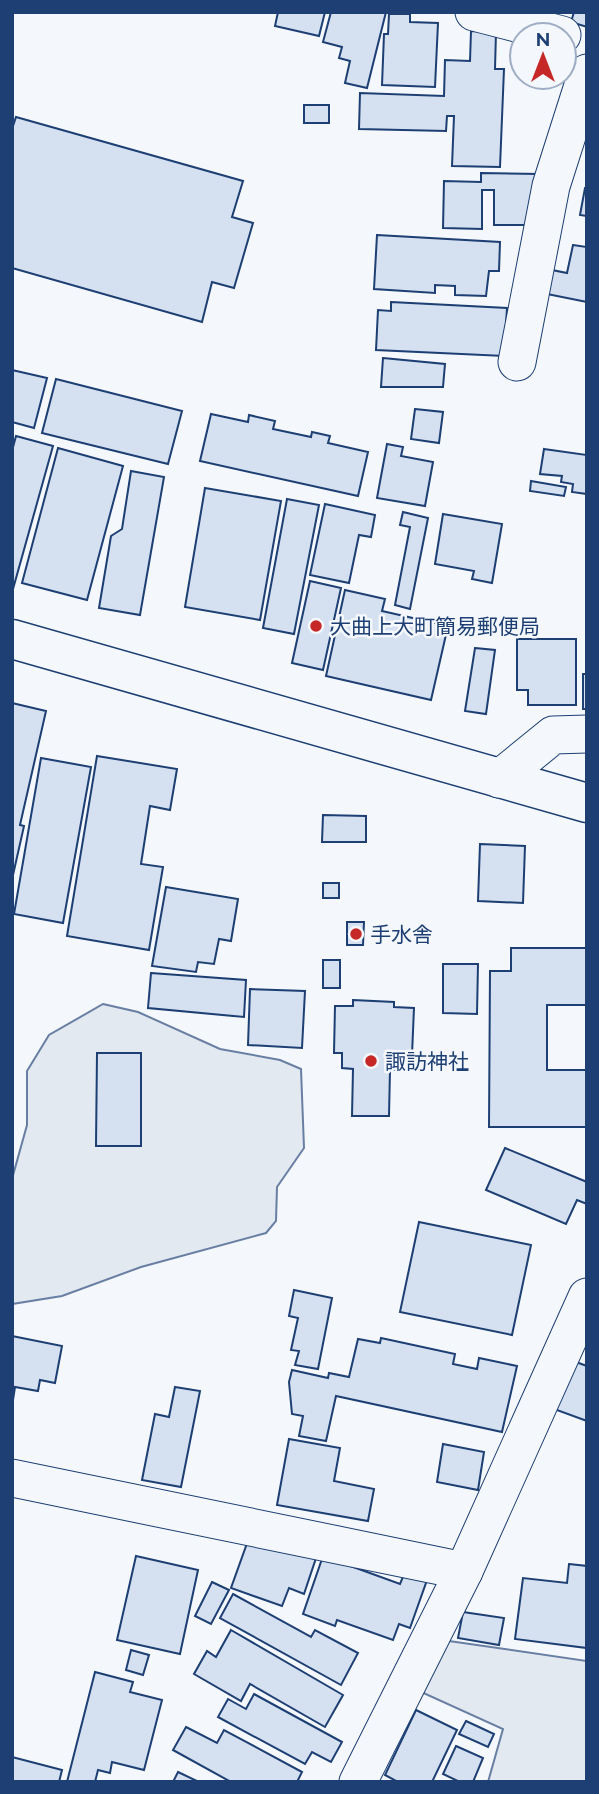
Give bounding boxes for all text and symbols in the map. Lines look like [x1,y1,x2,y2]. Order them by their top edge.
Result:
north arrow [508,21,578,91]
text: N [536,28,550,50]
place label: 大曲上大町簡易郵便局 [330,614,540,639]
marker: 大曲上大町簡易郵便局 [308,618,324,634]
place label: 手水舎 [370,922,433,947]
marker: 手水舎 [348,926,364,942]
place label: 諏訪神社 [385,1049,469,1074]
marker: 諏訪神社 [363,1053,379,1069]

